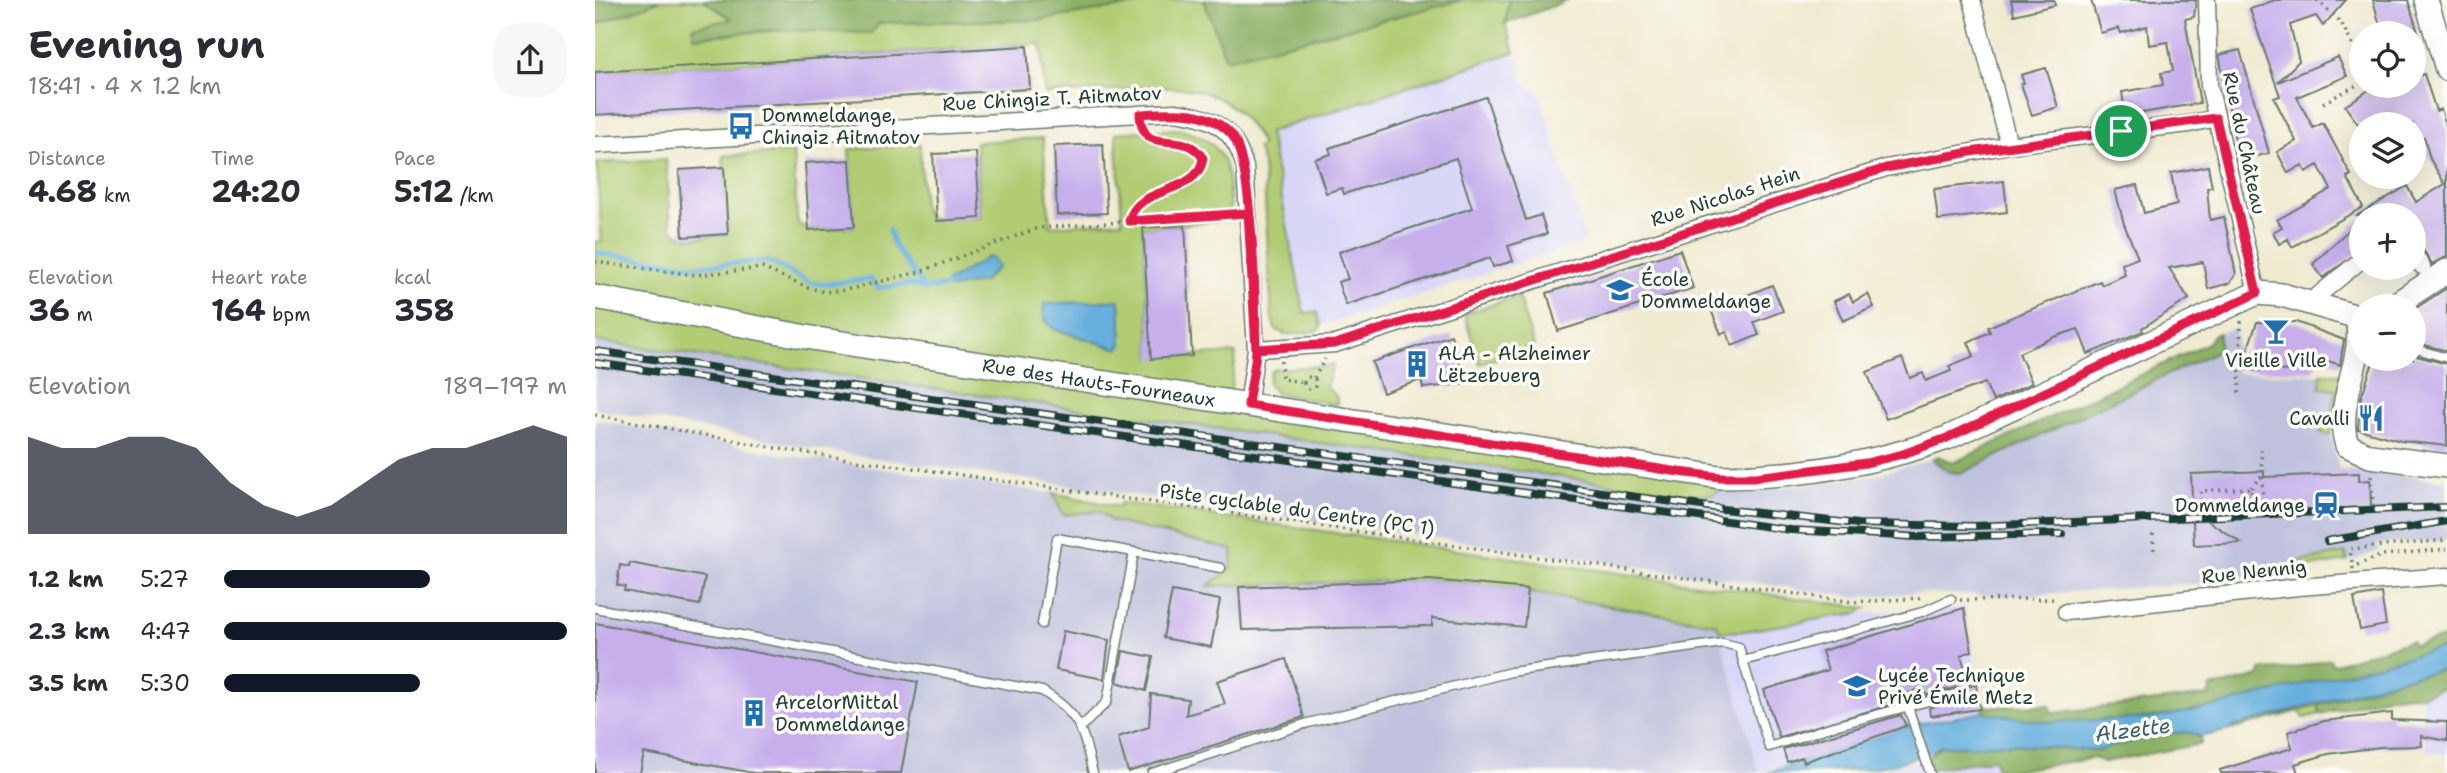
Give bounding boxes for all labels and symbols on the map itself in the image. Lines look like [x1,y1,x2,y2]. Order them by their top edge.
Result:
street label: Rue du Château [2217,69,2272,217]
street label: Rue Chingiz T. Aitmatov [942,80,1162,117]
pin [2091,101,2151,161]
place label: Dommeldange, Chingiz Aitmatov [762,103,920,150]
bus stop icon: Dommeldange, Chingiz Aitmatov [726,111,756,141]
street label: Rue Nicolas Hein [1648,161,1803,232]
place label: École Dommeldange [1641,266,1771,314]
school or university icon: École Dommeldange [1605,275,1635,305]
bar icon: Vieille Ville [2261,316,2291,346]
place label: ALA - Alzheimer Lëtzebuerg [1438,341,1591,388]
place label: Vieille Ville [2225,348,2327,373]
building icon: ALA - Alzheimer Lëtzebuerg [1402,349,1432,379]
street label: Rue des Hauts-Fourneaux [980,352,1217,413]
restaurant icon: Cavalli [2356,403,2386,433]
place label: Cavalli [2289,406,2350,431]
street label: Piste cyclable du Centre (PC 1) [1158,478,1436,541]
station icon: Dommeldange [2311,490,2341,520]
place label: Dommeldange [2175,493,2305,518]
street label: Rue Nennig [2200,554,2308,589]
place label: Lycée Technique Privé Émile Metz [1878,663,2033,710]
school or university icon: Lycée Technique Privé Émile Metz [1842,671,1872,701]
place label: ArcelorMittal Dommeldange [775,690,905,737]
building icon: ArcelorMittal Dommeldange [739,698,769,728]
water label: Alzette [2094,711,2172,749]

